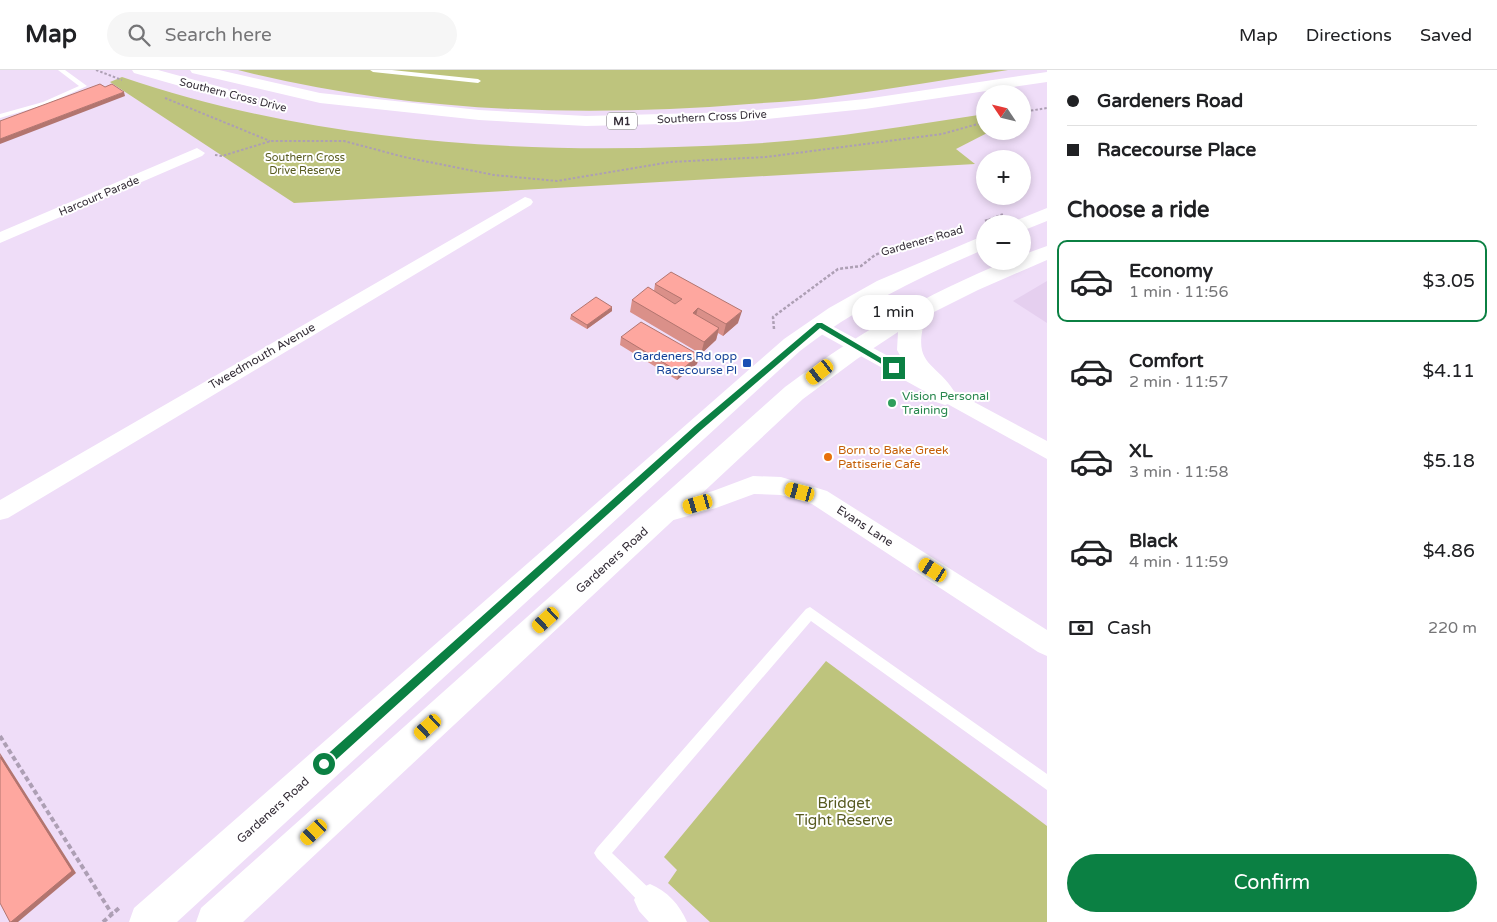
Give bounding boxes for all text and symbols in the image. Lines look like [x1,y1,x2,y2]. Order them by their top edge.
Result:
search box [107,12,457,57]
text: Map [25,20,77,49]
icon: search [125,21,153,49]
text: Search here [165,24,272,46]
text: Map [1239,24,1278,46]
text: Directions [1306,24,1392,46]
text: Saved [1420,24,1472,46]
street label: Southern Cross Drive [178,75,288,115]
north arrow [976,85,1031,140]
map controls [976,85,1031,270]
text: Gardeners Road [1097,90,1243,112]
street label: Southern Cross Drive [657,108,767,126]
road number: M1 [607,112,637,129]
text: Racecourse Place [1097,139,1256,161]
button: + [976,150,1031,205]
park label: Southern Cross Drive Reserve [265,151,345,177]
street label: Harcourt Parade [57,173,141,219]
text: Choose a ride [1067,197,1210,223]
button: − [976,215,1031,270]
street label: Gardeners Road [880,223,965,259]
icon: car [1069,259,1114,304]
text: Economy [1129,260,1213,282]
text: $3.05 [1423,270,1475,292]
text: 1 min · 11:56 [1129,282,1228,302]
callout: 1 min [853,296,935,330]
text: 1 min [872,302,914,322]
street label: Tweedmouth Avenue [206,320,318,392]
place label: Gardeners Rd opp Racecourse Pl [633,349,737,377]
icon: car [1069,349,1114,394]
text: Comfort [1129,350,1203,372]
marker: Gardeners Rd opp Racecourse Pl [741,357,753,369]
car [803,357,836,387]
route end [883,357,905,379]
text: $4.11 [1423,360,1475,382]
text: 2 min · 11:57 [1129,372,1228,392]
place label: Vision Personal Training [902,389,989,417]
marker: Vision Personal Training [886,397,898,409]
icon: car [1069,439,1114,484]
text: XL [1129,440,1153,462]
place label: Born to Bake Greek Pattiserie Cafe [838,443,949,471]
text: $5.18 [1423,450,1475,472]
marker: Born to Bake Greek Pattiserie Cafe [822,451,834,463]
text: 3 min · 11:58 [1129,462,1228,482]
car [783,481,816,503]
car [681,493,714,515]
street label: Evans Lane [834,503,896,550]
street label: Gardeners Road [573,524,651,596]
icon: car [1069,529,1114,574]
text: Black [1129,530,1178,552]
text: $4.86 [1423,540,1475,562]
text: 4 min · 11:59 [1129,552,1228,572]
car [916,556,949,584]
car [529,604,562,636]
icon: cash [1067,614,1095,642]
text: Cash [1107,617,1152,639]
text: 220 m [1428,618,1477,638]
car [411,711,444,743]
route start [313,753,335,775]
street label: Gardeners Road [234,774,312,846]
park label: Bridget Tight Reserve [795,794,893,829]
car [297,816,330,848]
button: Confirm [1067,854,1477,912]

